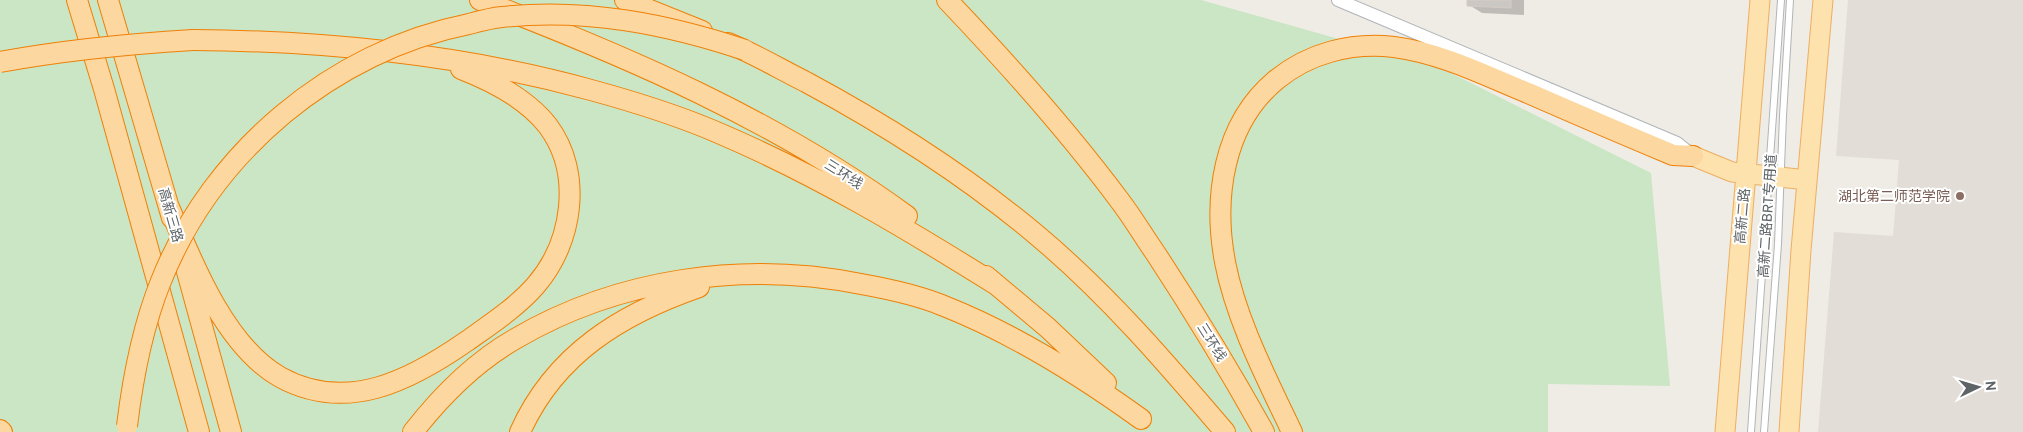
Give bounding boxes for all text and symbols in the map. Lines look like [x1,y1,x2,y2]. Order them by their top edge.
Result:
street label: 高新二路BRT专用道 [1756,154,1781,279]
street label: 三环线 [821,157,866,194]
street label: 高新三路 [154,186,185,245]
street label: 高新二路 [1733,187,1754,245]
place label: 湖北第二师范学院 [1838,188,1950,206]
marker: 湖北第二师范学院 [1954,190,1966,202]
street label: 三环线 [1192,320,1229,365]
north arrow [1953,362,2003,412]
text: N [1981,380,1998,392]

